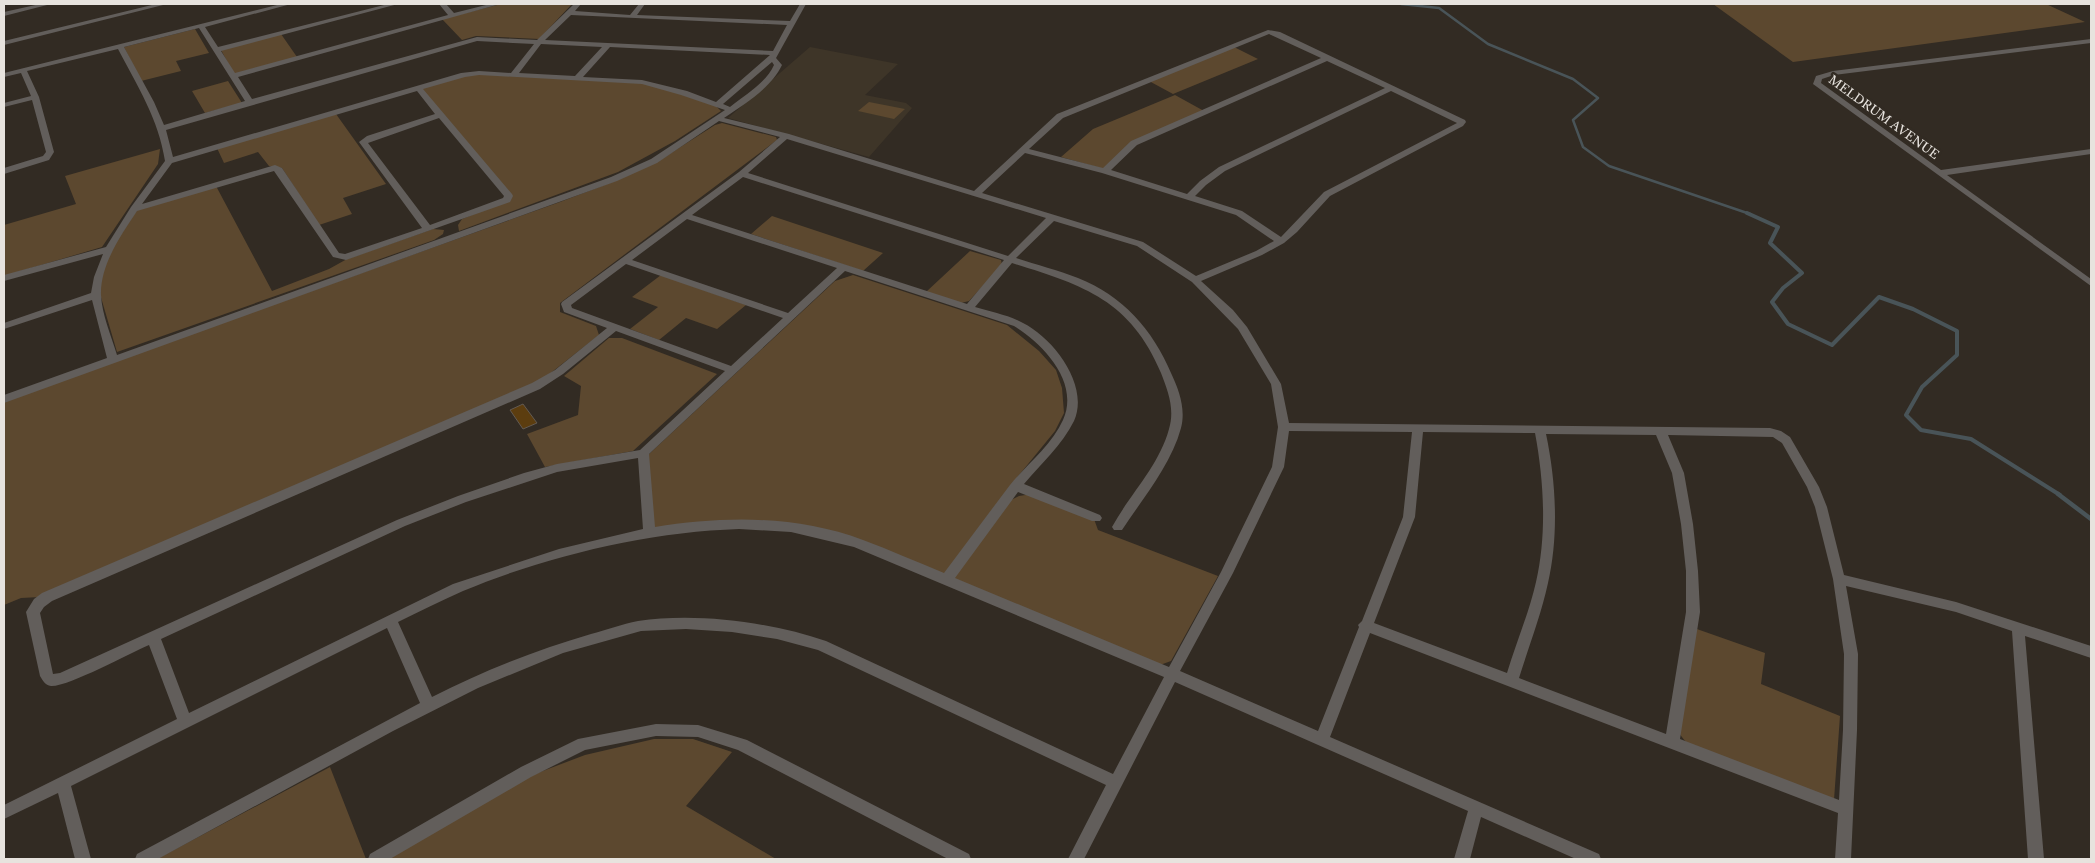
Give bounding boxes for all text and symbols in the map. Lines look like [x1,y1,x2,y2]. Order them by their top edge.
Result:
street label: MELDRUM AVENUE [1826,72,1942,162]

